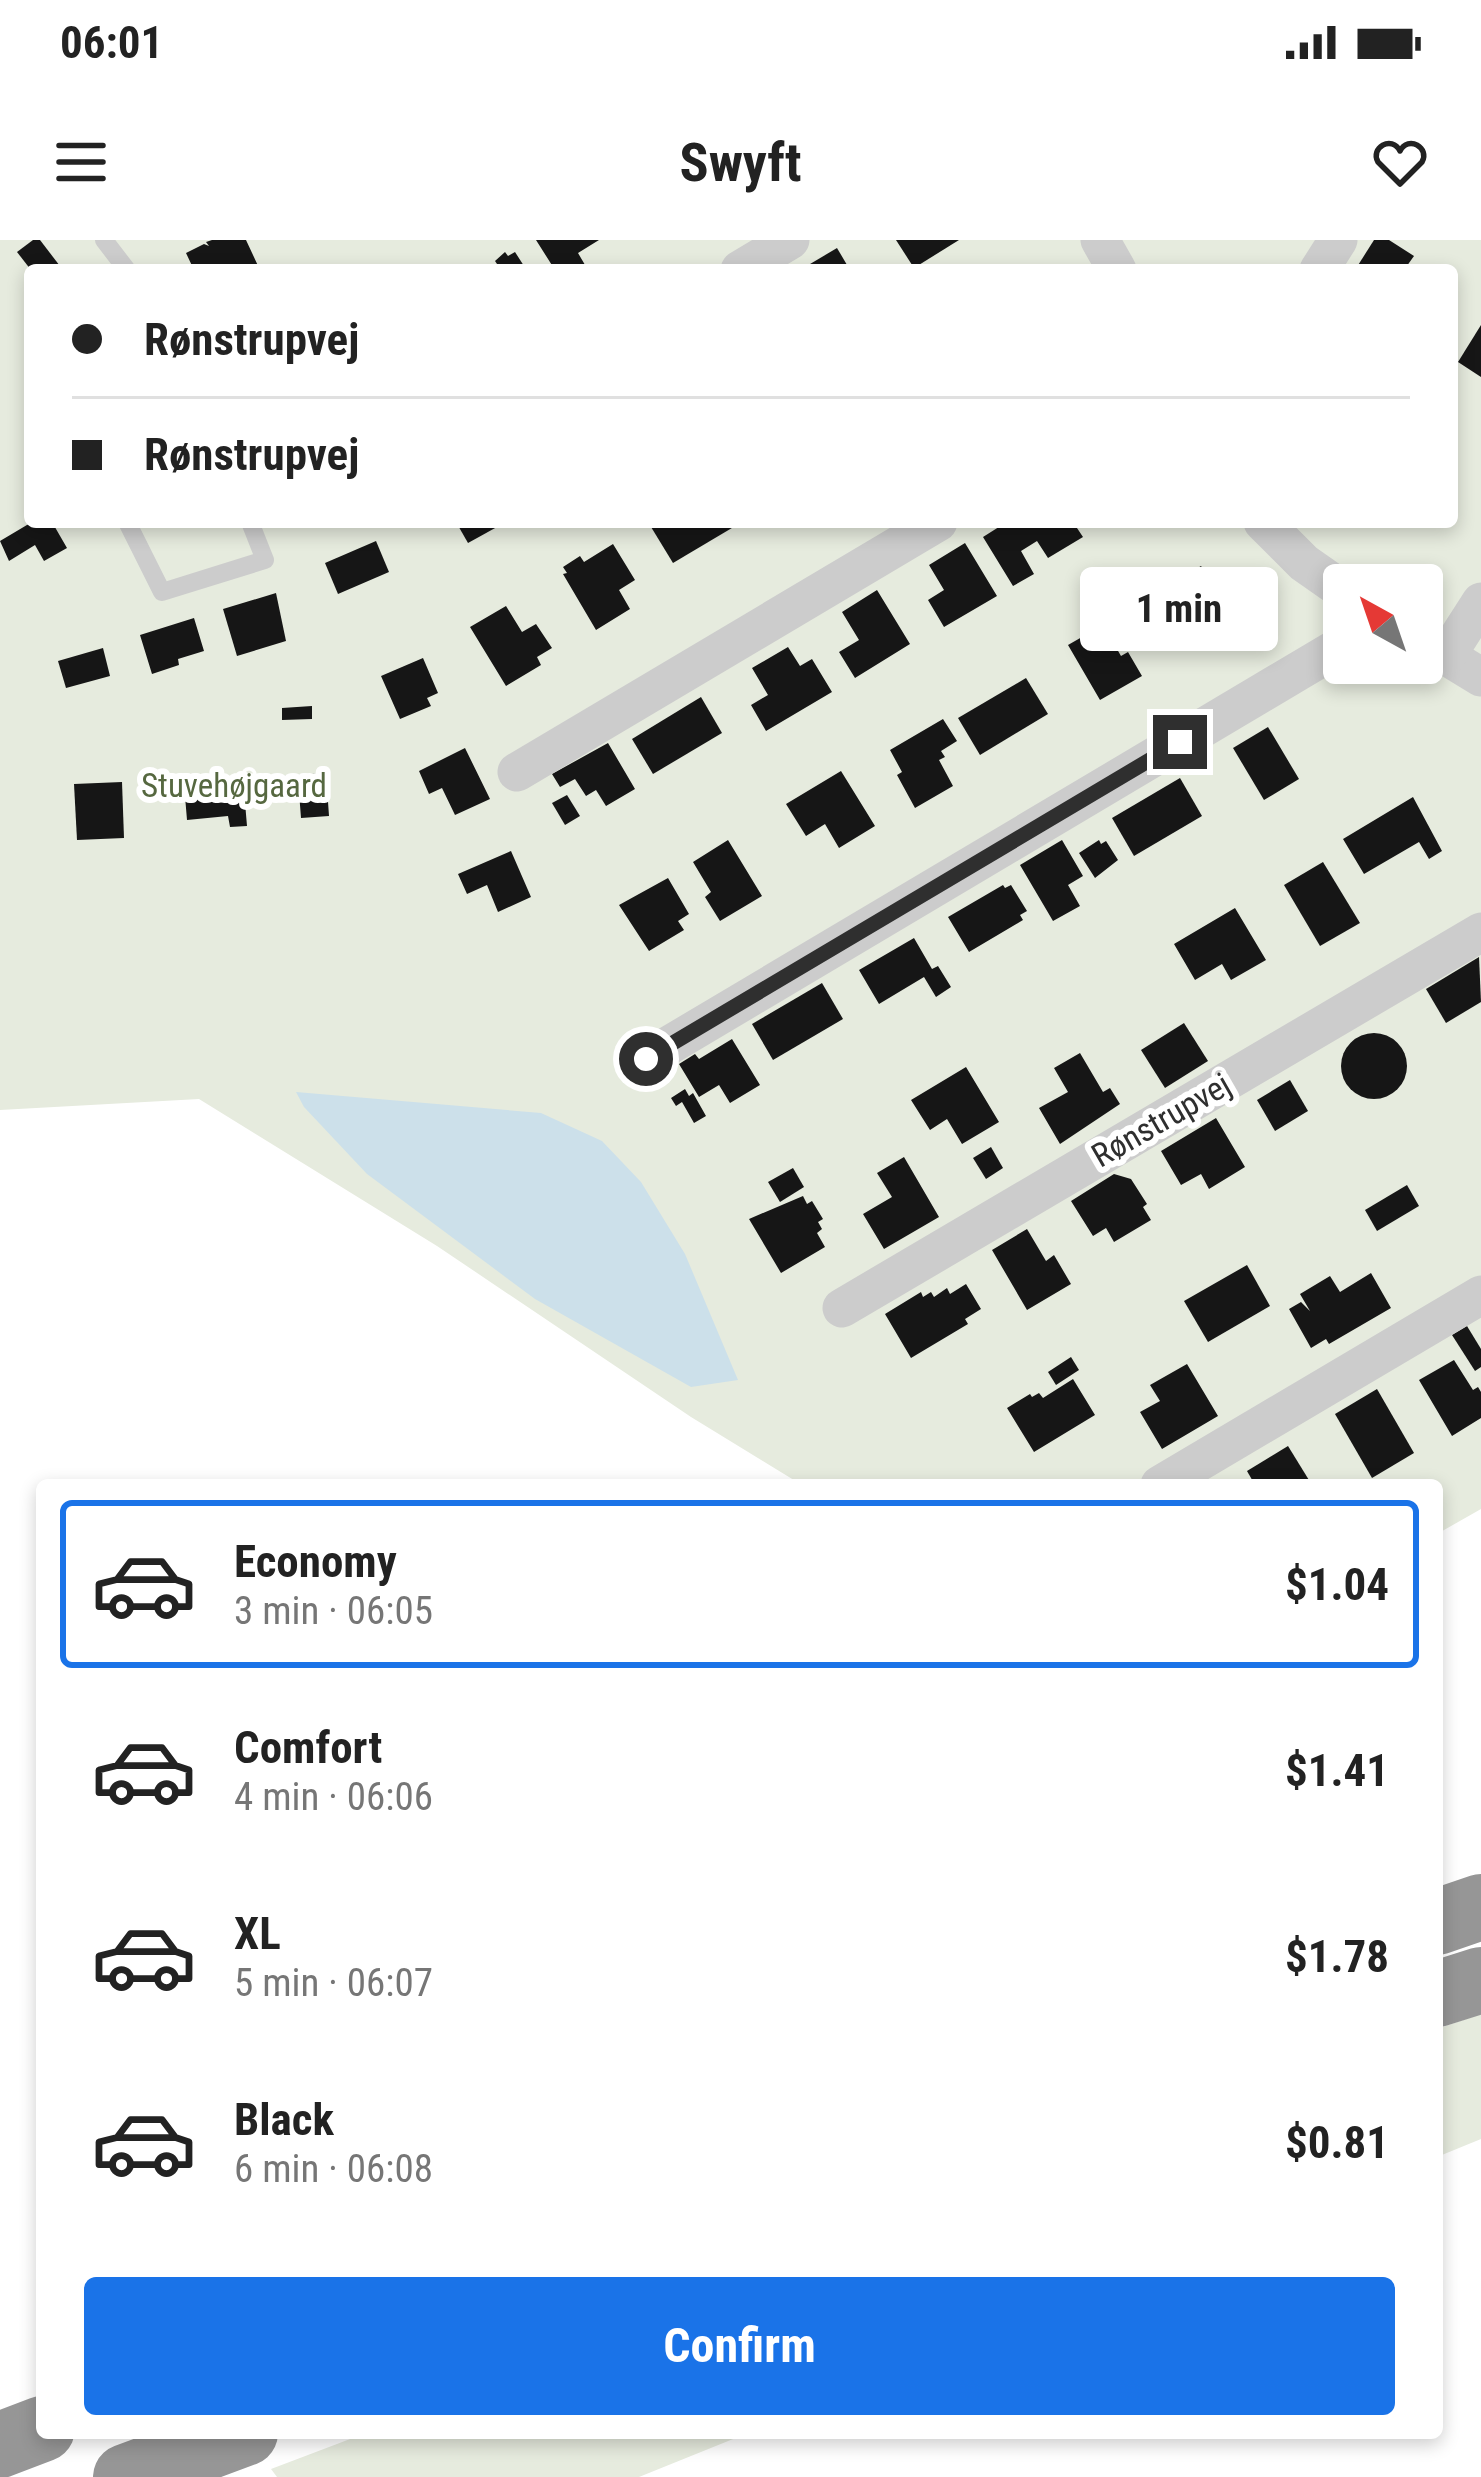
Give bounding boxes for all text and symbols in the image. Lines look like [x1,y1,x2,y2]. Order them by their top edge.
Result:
text: 06:01 [60,16,163,69]
icon: menu [48,129,114,195]
icon: heart [1367,129,1433,195]
text: Swyft [680,131,801,194]
text: Rønstrupvej [144,313,359,366]
text: Rønstrupvej [144,428,359,481]
north arrow [1323,564,1443,684]
map controls [1323,564,1443,684]
callout: 1 min [1081,568,1279,652]
text: 1 min [1136,586,1222,632]
route end [1153,715,1207,769]
park label: Stuvehøjgaard [141,766,327,805]
route start [619,1032,673,1086]
street label: Rønstrupvej [1085,1065,1237,1175]
icon: car [90,1530,198,1638]
text: Economy [234,1535,397,1588]
text: $1.04 [1285,1558,1389,1611]
text: 3 min · 06:05 [234,1588,433,1634]
icon: car [90,1716,198,1824]
text: Comfort [234,1721,382,1774]
text: $1.41 [1285,1744,1389,1797]
text: 4 min · 06:06 [234,1774,433,1820]
icon: car [90,1902,198,2010]
text: XL [234,1907,281,1960]
text: $1.78 [1285,1930,1389,1983]
text: 5 min · 06:07 [234,1960,433,2006]
icon: car [90,2088,198,2196]
text: Black [234,2093,334,2146]
text: $0.81 [1285,2116,1389,2169]
text: 6 min · 06:08 [234,2146,433,2192]
button: Confirm [84,2277,1395,2415]

